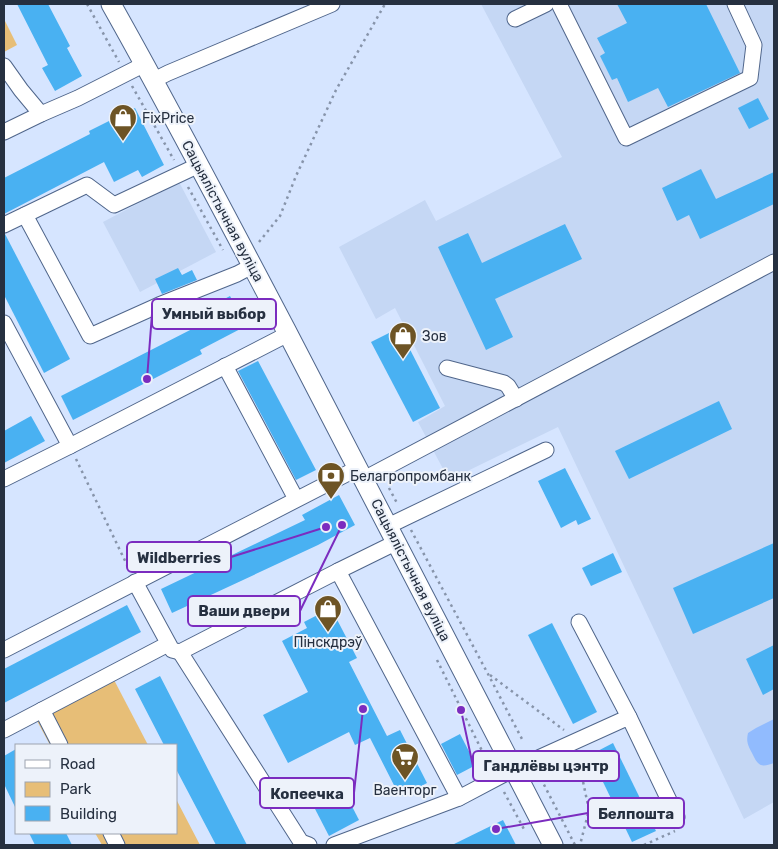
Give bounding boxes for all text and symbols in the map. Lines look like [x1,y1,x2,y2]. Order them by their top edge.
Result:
shop icon: FixPrice [108,103,138,142]
place label: FixPrice [142,110,195,127]
street label: Сацыялістычная вуліца [178,138,267,285]
callout: Умный выбор [152,299,276,329]
text: Умный выбор [162,305,266,323]
shop icon: Зов [388,321,418,360]
place label: Зов [422,328,447,345]
bank icon: Белагропромбанк [316,461,346,500]
place label: Белагропромбанк [350,468,472,485]
street label: Сацыялістычная вуліца [367,496,454,644]
callout: Wildberries [127,542,231,572]
text: Wildberries [137,549,221,567]
shop icon: Пінскдрэў [313,594,343,633]
callout: Ваши двери [188,596,300,626]
text: Ваши двери [198,602,290,620]
place label: Пінскдрэў [293,634,363,651]
supermarket icon: Ваенторг [390,742,420,781]
legend [15,744,178,834]
callout: Гандлёвы цэнтр [473,751,619,781]
text: Road [60,755,96,773]
text: Гандлёвы цэнтр [483,757,609,775]
callout: Копеечка [260,778,354,808]
text: Park [60,780,91,798]
place label: Ваенторг [373,782,437,799]
text: Копеечка [270,785,344,803]
callout: Белпошта [588,798,684,828]
text: Building [60,805,117,823]
text: Белпошта [598,805,674,823]

